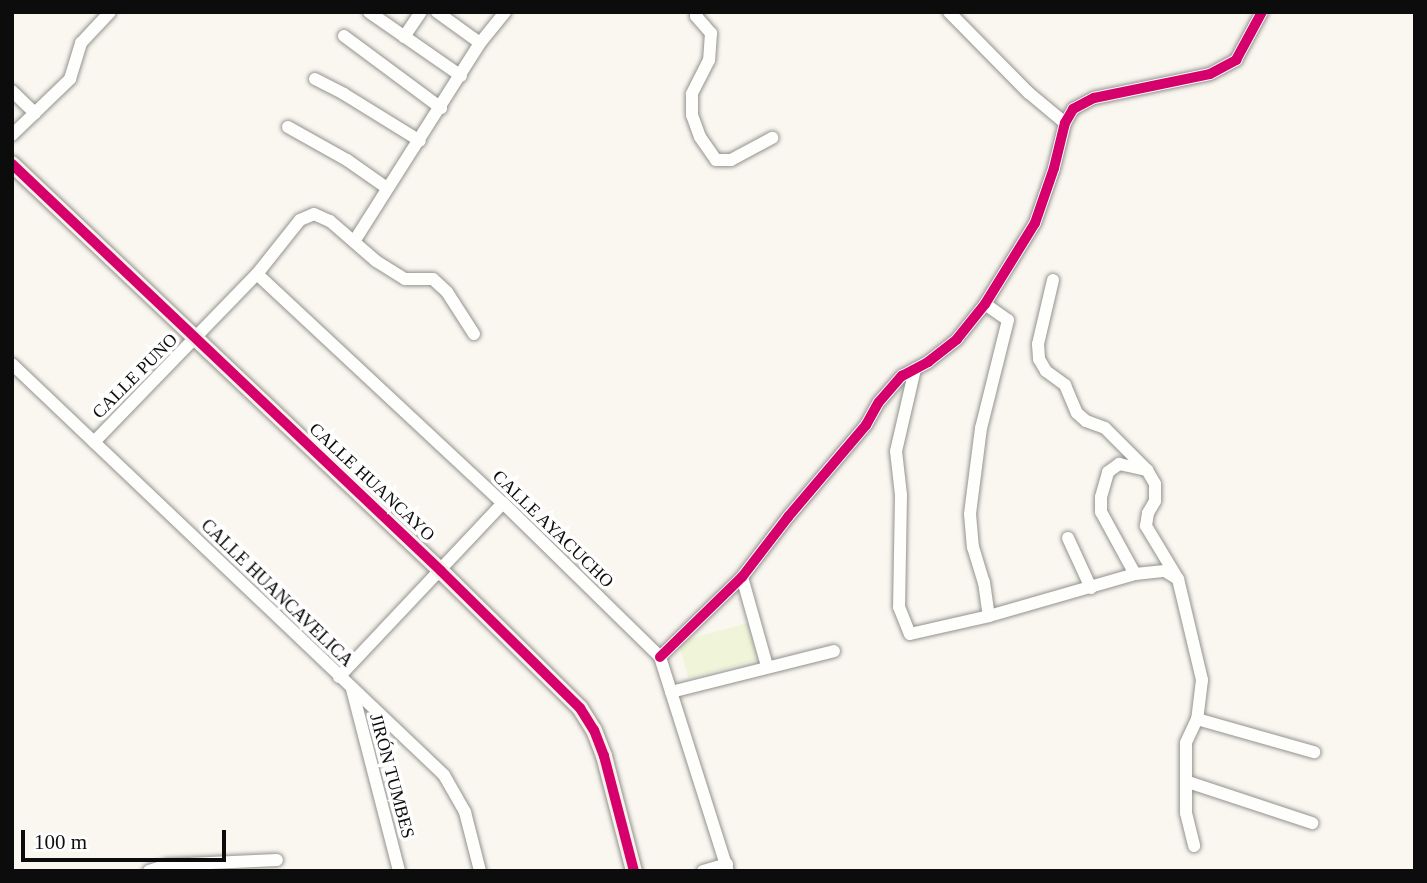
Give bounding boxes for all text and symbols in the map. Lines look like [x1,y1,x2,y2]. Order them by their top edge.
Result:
street label: CALLE PUNO [88,329,182,423]
street label: CALLE HUANCAYO [305,418,439,546]
street label: CALLE AYACUCHO [488,465,618,593]
street label: CALLE HUANCAVELICA [196,515,358,671]
street label: JIRÓN TUMBES [365,711,419,841]
scale bar [24,816,229,860]
text: 100 m [34,830,87,854]

